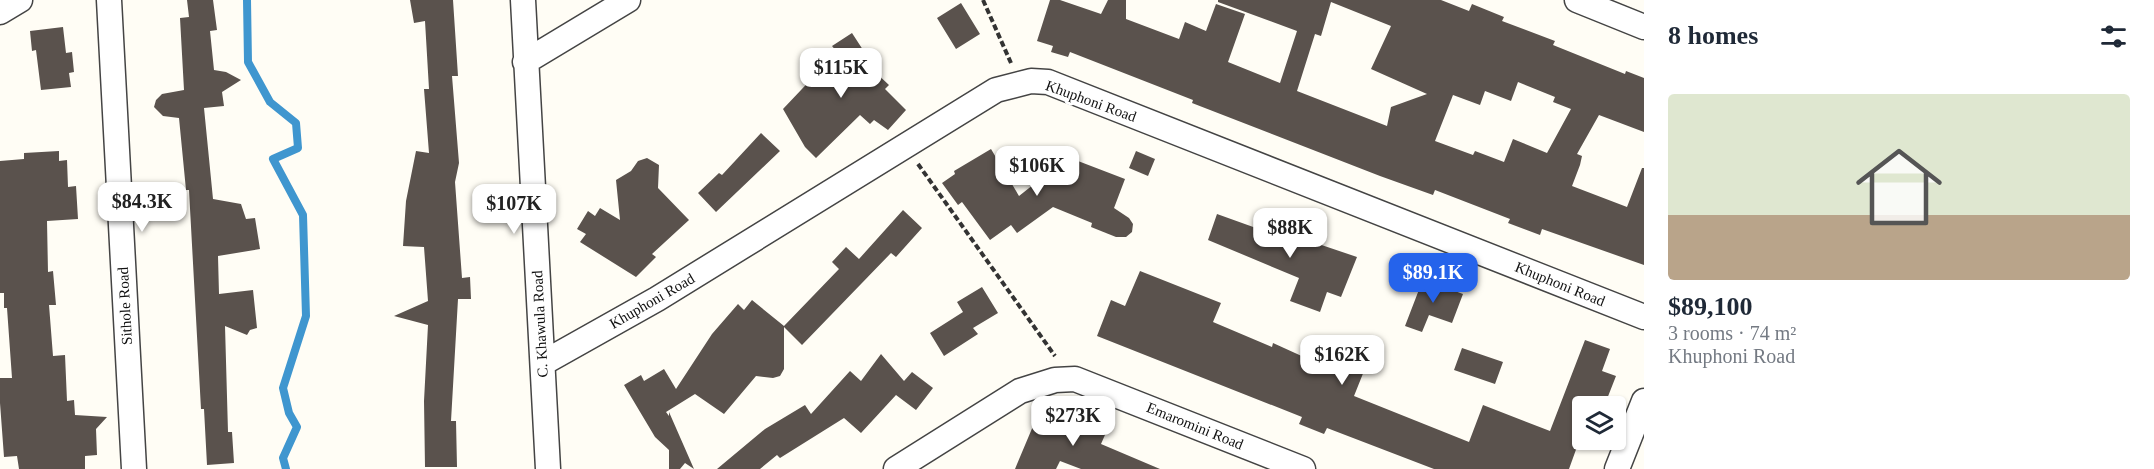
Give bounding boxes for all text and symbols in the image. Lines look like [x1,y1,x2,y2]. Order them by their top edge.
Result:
icon: filters [2097,20,2130,53]
text: 8 homes [1668,21,1758,50]
pin: $115K [799,48,883,99]
text: $115K [814,56,868,78]
street label: Khuphoni Road [1043,77,1139,125]
icon: home [1845,133,1953,241]
pin: $106K [995,146,1079,197]
text: $106K [1009,154,1065,176]
pin: $84.3K [93,182,191,233]
pin: $107K [472,184,556,235]
text: $84.3K [112,190,172,212]
text: $107K [486,192,542,214]
pin: $88K [1254,208,1326,259]
text: $88K [1267,216,1313,238]
pin: $89.1K [1384,253,1482,304]
street label: Khuphoni Road [1513,259,1608,309]
text: $89.1K [1403,261,1463,283]
street label: Sithole Road [115,266,135,345]
street label: C. Khawula Road [529,270,551,378]
street label: Khuphoni Road [607,270,698,332]
text: $89,100 [1668,292,1753,321]
text: 3 rooms · 74 m² [1668,322,1796,344]
pin: $162K [1300,335,1384,386]
text: $162K [1314,343,1370,365]
text: Khuphoni Road [1668,345,1795,367]
pin: $273K [1031,396,1115,447]
map controls [1572,396,1626,450]
button: layers [1572,396,1626,450]
street label: Emaromini Road [1144,399,1246,453]
text: $273K [1045,404,1101,426]

